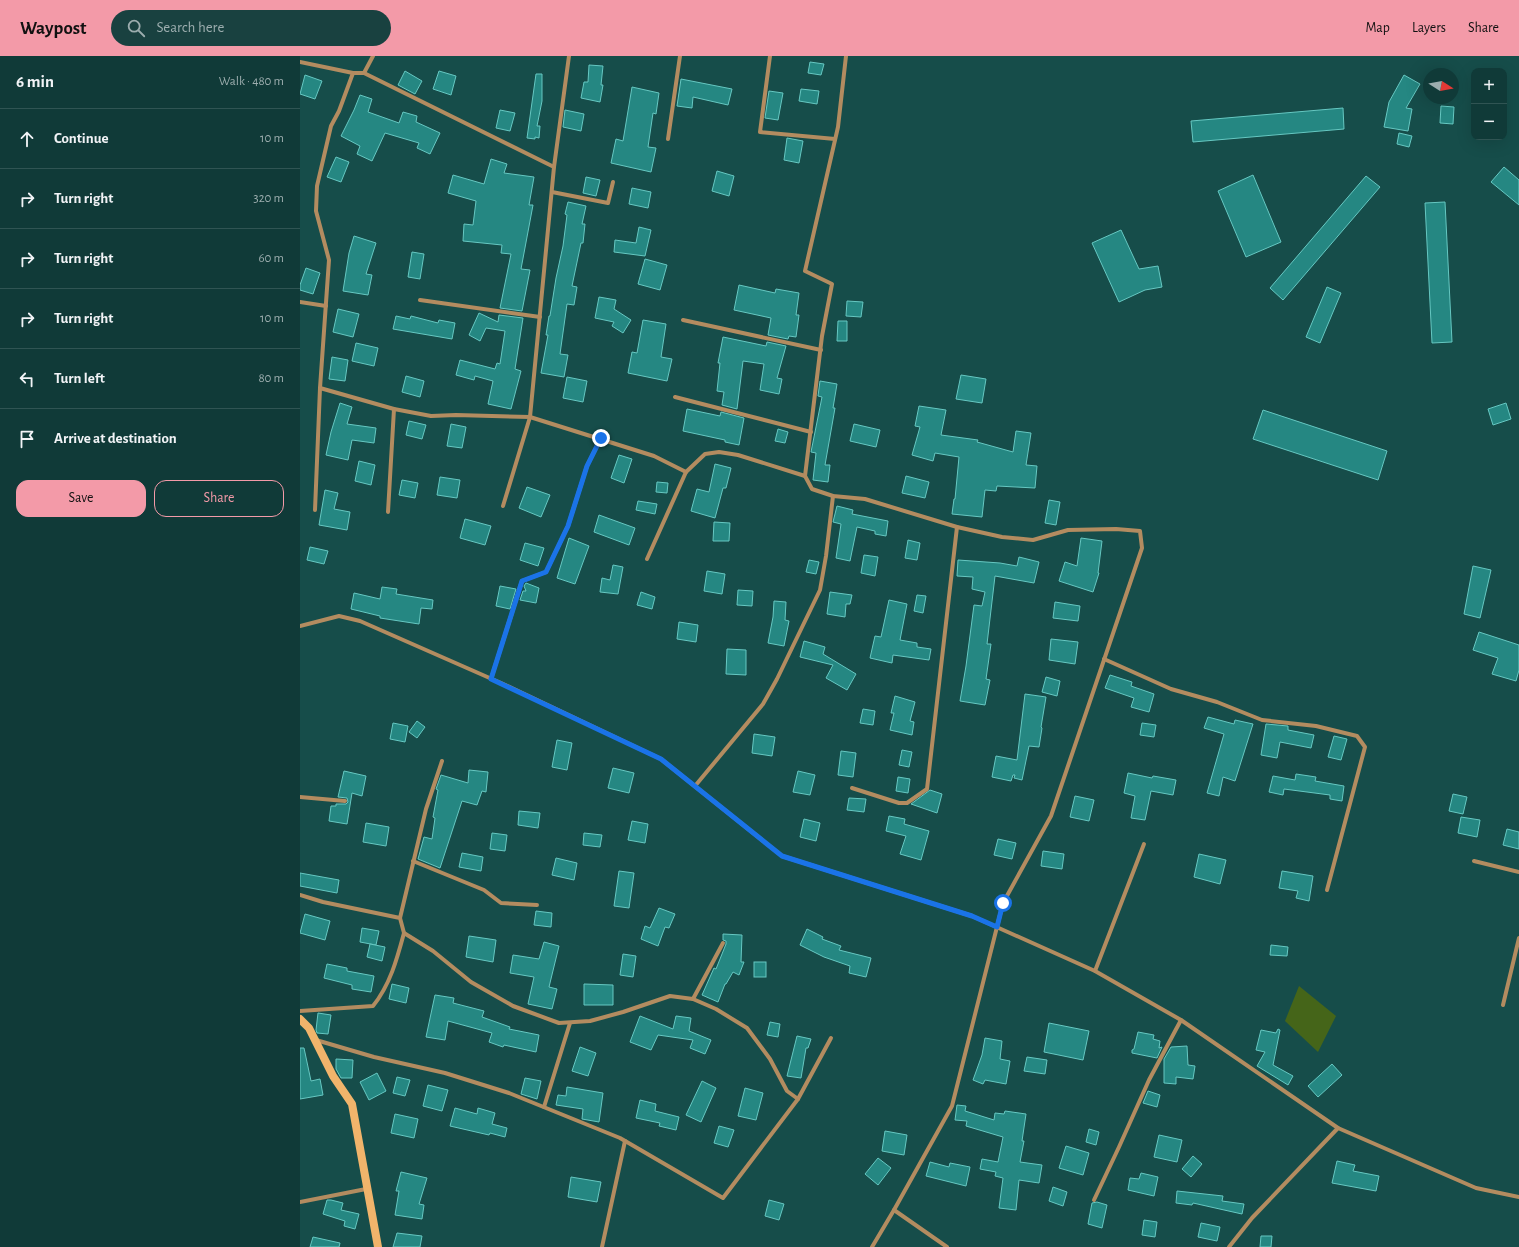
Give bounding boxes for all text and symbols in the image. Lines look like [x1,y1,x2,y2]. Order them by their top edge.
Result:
search box [111,10,391,46]
icon: search [125,17,147,39]
text: Waypost [20,19,87,38]
text: Search here [157,20,224,35]
text: Map [1365,21,1390,35]
text: Layers [1412,21,1446,35]
text: Share [1468,21,1499,35]
north arrow [1423,68,1459,104]
map controls [1471,68,1507,140]
button: + [1471,68,1507,104]
text: 6 min [16,73,54,90]
text: Walk · 480 m [219,75,284,88]
button: − [1471,104,1507,140]
icon: ahead [16,128,38,150]
text: Continue [54,131,109,146]
text: 10 m [260,132,284,145]
icon: right [16,188,38,210]
text: Turn right [54,191,113,206]
text: 320 m [253,192,284,205]
icon: right [16,248,38,270]
text: Turn right [54,251,113,266]
text: 60 m [258,252,284,265]
icon: right [16,308,38,330]
text: Turn right [54,311,113,326]
text: 10 m [260,312,284,325]
icon: left [16,368,38,390]
text: Turn left [54,371,105,386]
text: 80 m [258,372,284,385]
icon: arrive [16,428,38,450]
route end [592,429,610,447]
text: Arrive at destination [54,431,177,446]
button: Save [16,480,146,517]
button: Share [154,480,284,517]
route start [994,894,1012,912]

